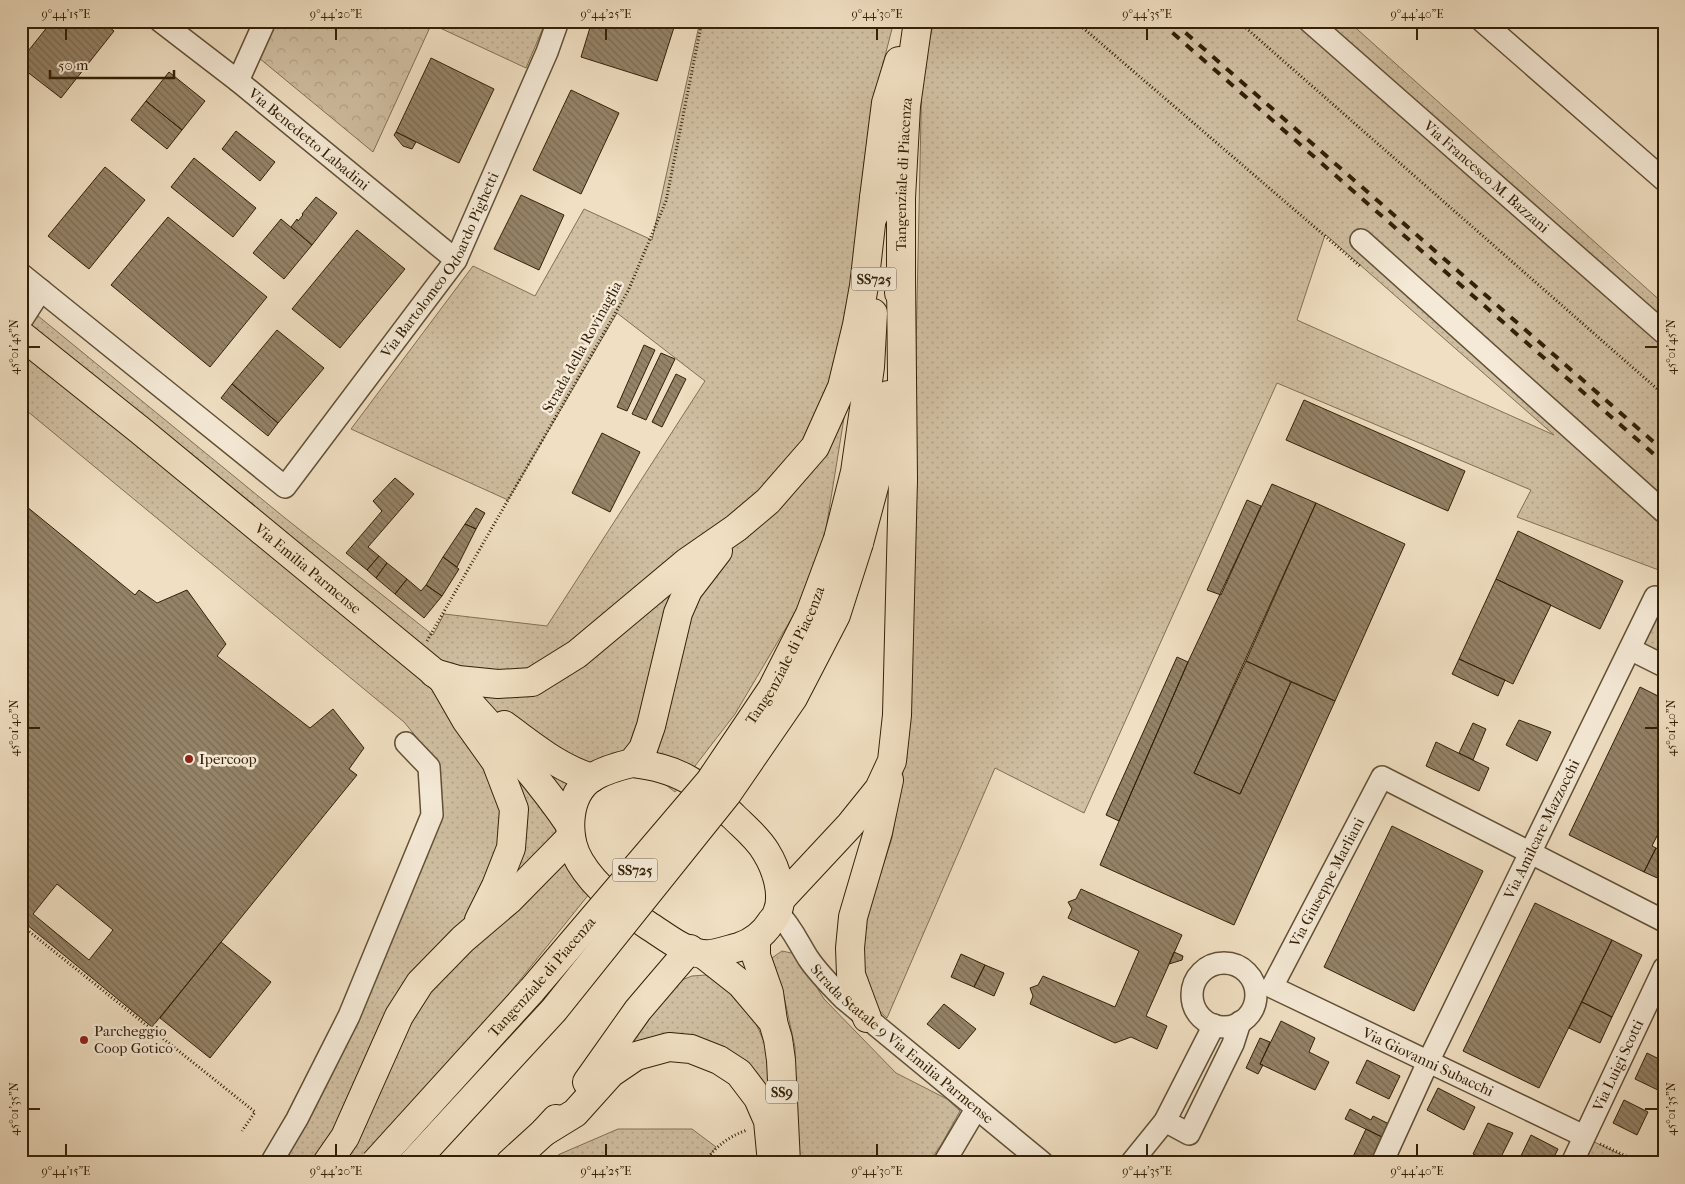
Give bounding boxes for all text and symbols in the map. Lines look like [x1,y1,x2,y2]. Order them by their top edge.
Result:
text: 9°44'15"E [42,7,90,21]
text: 9°44'20"E [310,7,362,21]
text: 9°44'25"E [581,7,631,21]
text: 9°44'30"E [851,7,903,21]
text: 9°44'35"E [1122,7,1172,21]
text: 9°44'40"E [1390,7,1444,21]
scale bar [50,48,174,80]
text: 50 m [58,56,89,74]
street label: Via Benedetto Labadini [244,84,373,194]
street label: Tangenziale di Piacenza [892,95,916,251]
street label: Via Francesco M. Bazzani [1419,116,1553,237]
street label: Via Bartolomeo Odoardo Pighetti [376,169,503,362]
road number: SS725 [852,268,896,290]
street label: Strada della Rovinaglia [538,277,626,416]
text: 45°01'45"N [7,319,21,375]
text: 45°01'45"N [1664,319,1678,375]
street label: Via Emilia Parmense [250,519,365,618]
street label: Tangenziale di Piacenza [742,583,829,728]
text: 45°01'40"N [7,699,21,757]
text: 45°01'40"N [1664,699,1678,757]
place label: Ipercoop [199,750,257,768]
marker: Ipercoop [183,753,195,765]
street label: Via Amilcare Mazzocchi [1500,756,1584,903]
street label: Via Giuseppe Marliani [1285,814,1368,951]
road number: SS725 [612,858,658,882]
street label: Tangenziale di Piacenza [485,912,600,1041]
street label: Strada Statale 9 Via Emilia Parmense [807,960,998,1128]
street label: Via Luigi Scotti [1588,1016,1648,1115]
place label: Parcheggio Coop Gotico [94,1022,173,1057]
street label: Via Giovanni Subacchi [1359,1023,1497,1101]
marker: Parcheggio Coop Gotico [78,1034,90,1046]
road number: SS9 [766,1080,798,1104]
text: 45°01'35"N [7,1082,21,1136]
text: 45°01'35"N [1664,1082,1678,1136]
text: 9°44'15"E [42,1164,90,1178]
text: 9°44'20"E [310,1164,362,1178]
text: 9°44'25"E [581,1164,631,1178]
text: 9°44'30"E [851,1164,903,1178]
text: 9°44'35"E [1122,1164,1172,1178]
text: 9°44'40"E [1390,1164,1444,1178]

